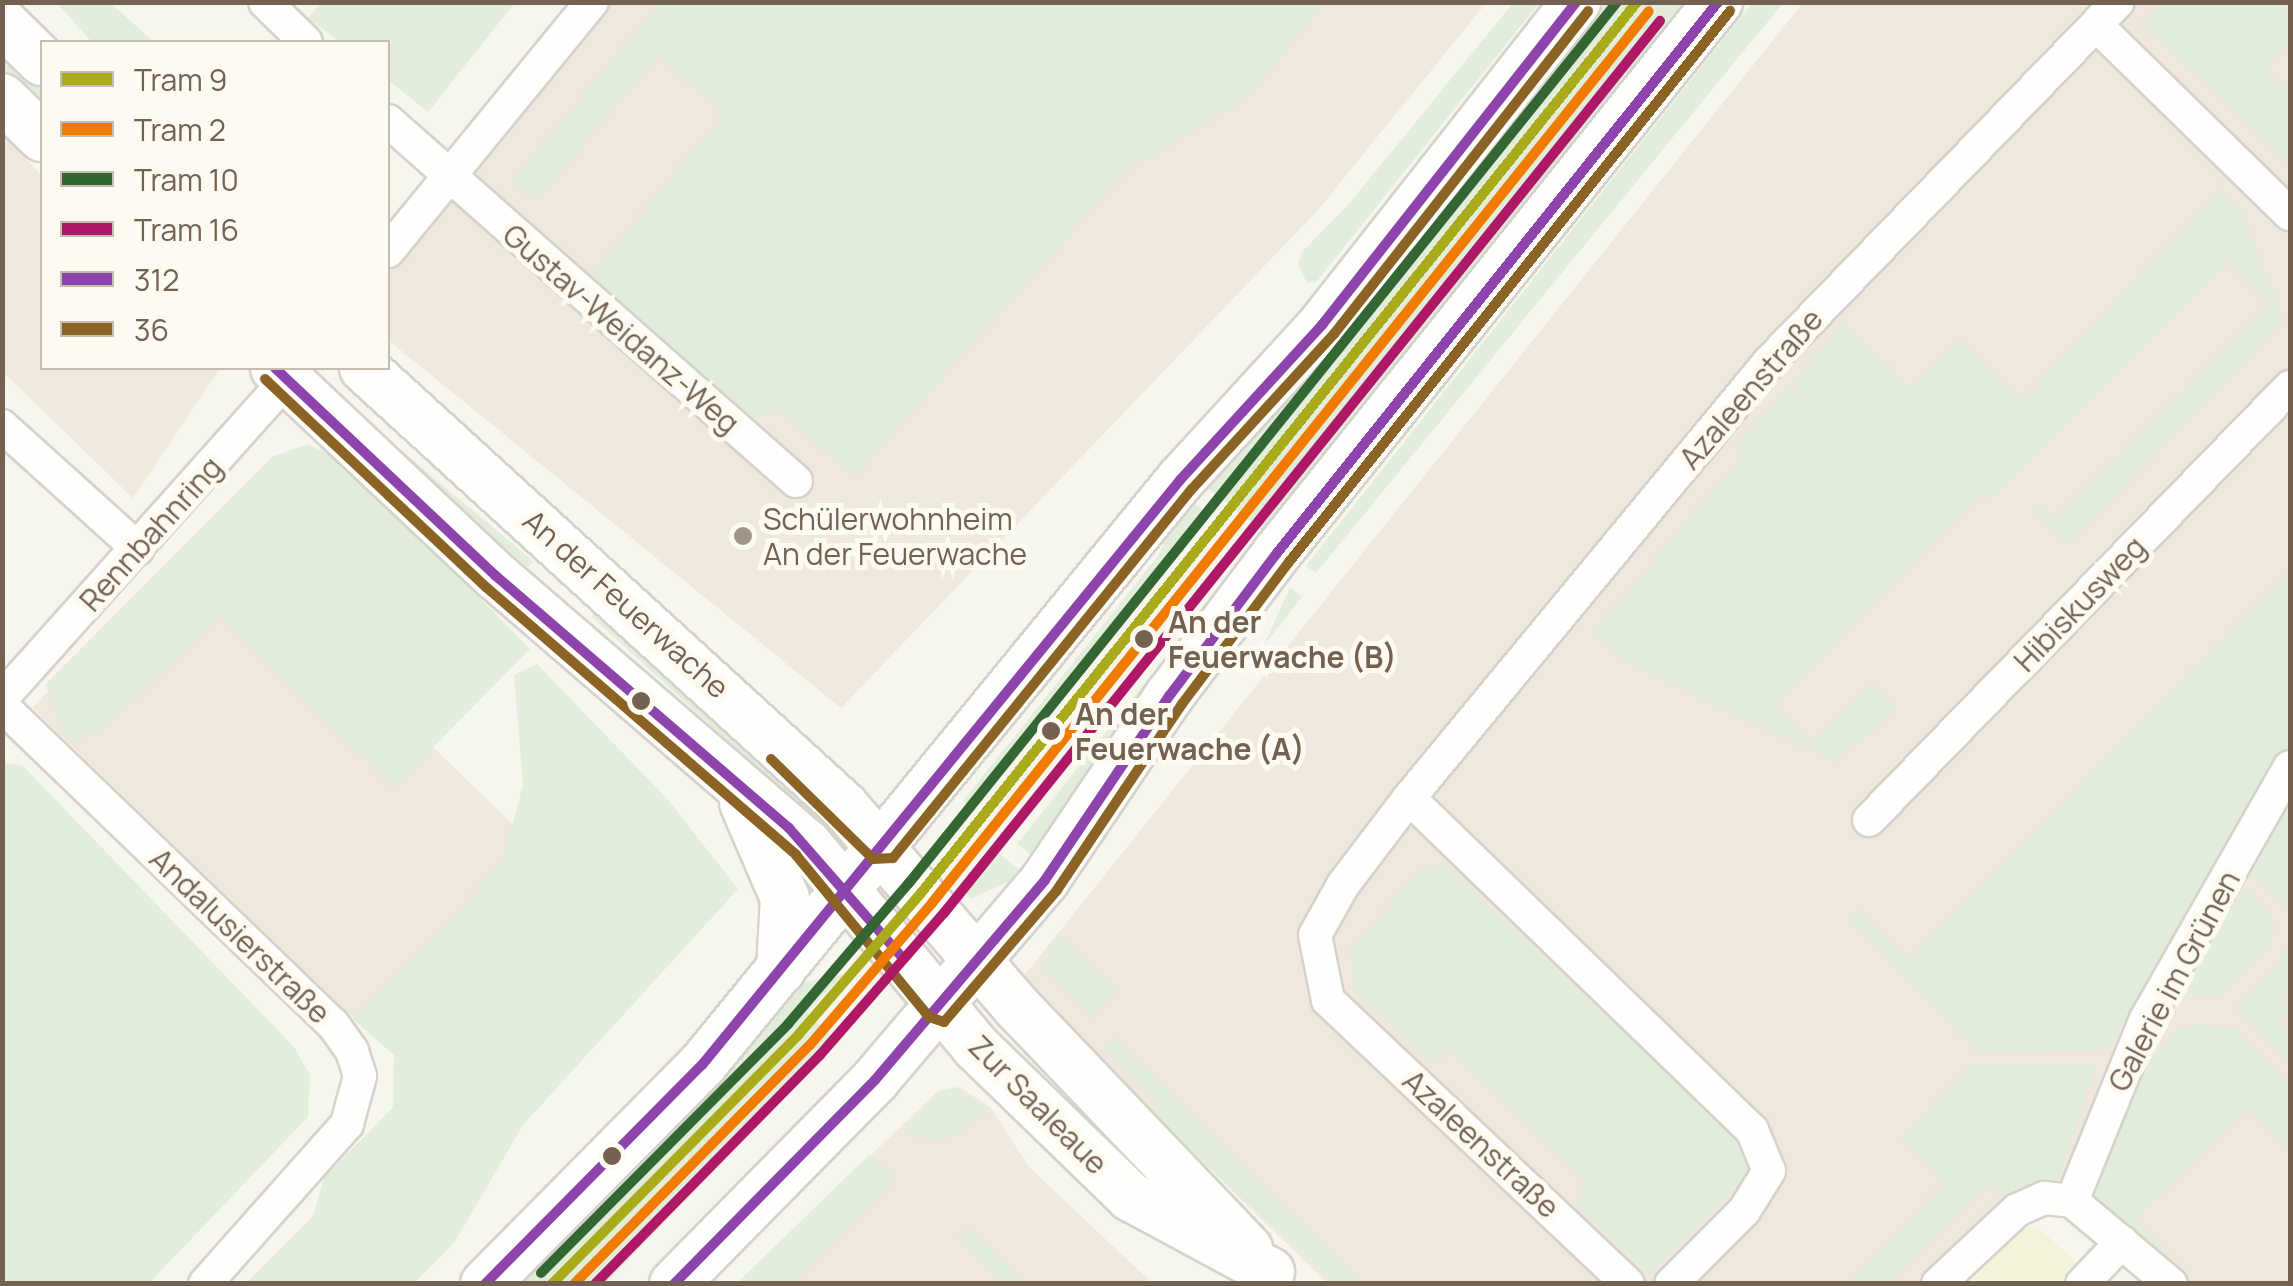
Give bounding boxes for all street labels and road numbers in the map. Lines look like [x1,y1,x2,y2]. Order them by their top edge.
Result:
street label: Gustav-Weidanz-Weg [496,217,746,441]
street label: Azaleenstraße [1672,302,1830,476]
street label: Rennbahnring [72,449,230,619]
street label: An der Feuerwache [516,502,736,706]
street label: Hibiskusweg [2007,529,2153,679]
street label: Andalusierstraße [142,841,338,1031]
street label: Galerie im Grünen [2101,865,2247,1097]
street label: Zur Saaleaue [961,1028,1115,1182]
street label: Azaleenstraße [1396,1063,1566,1225]

